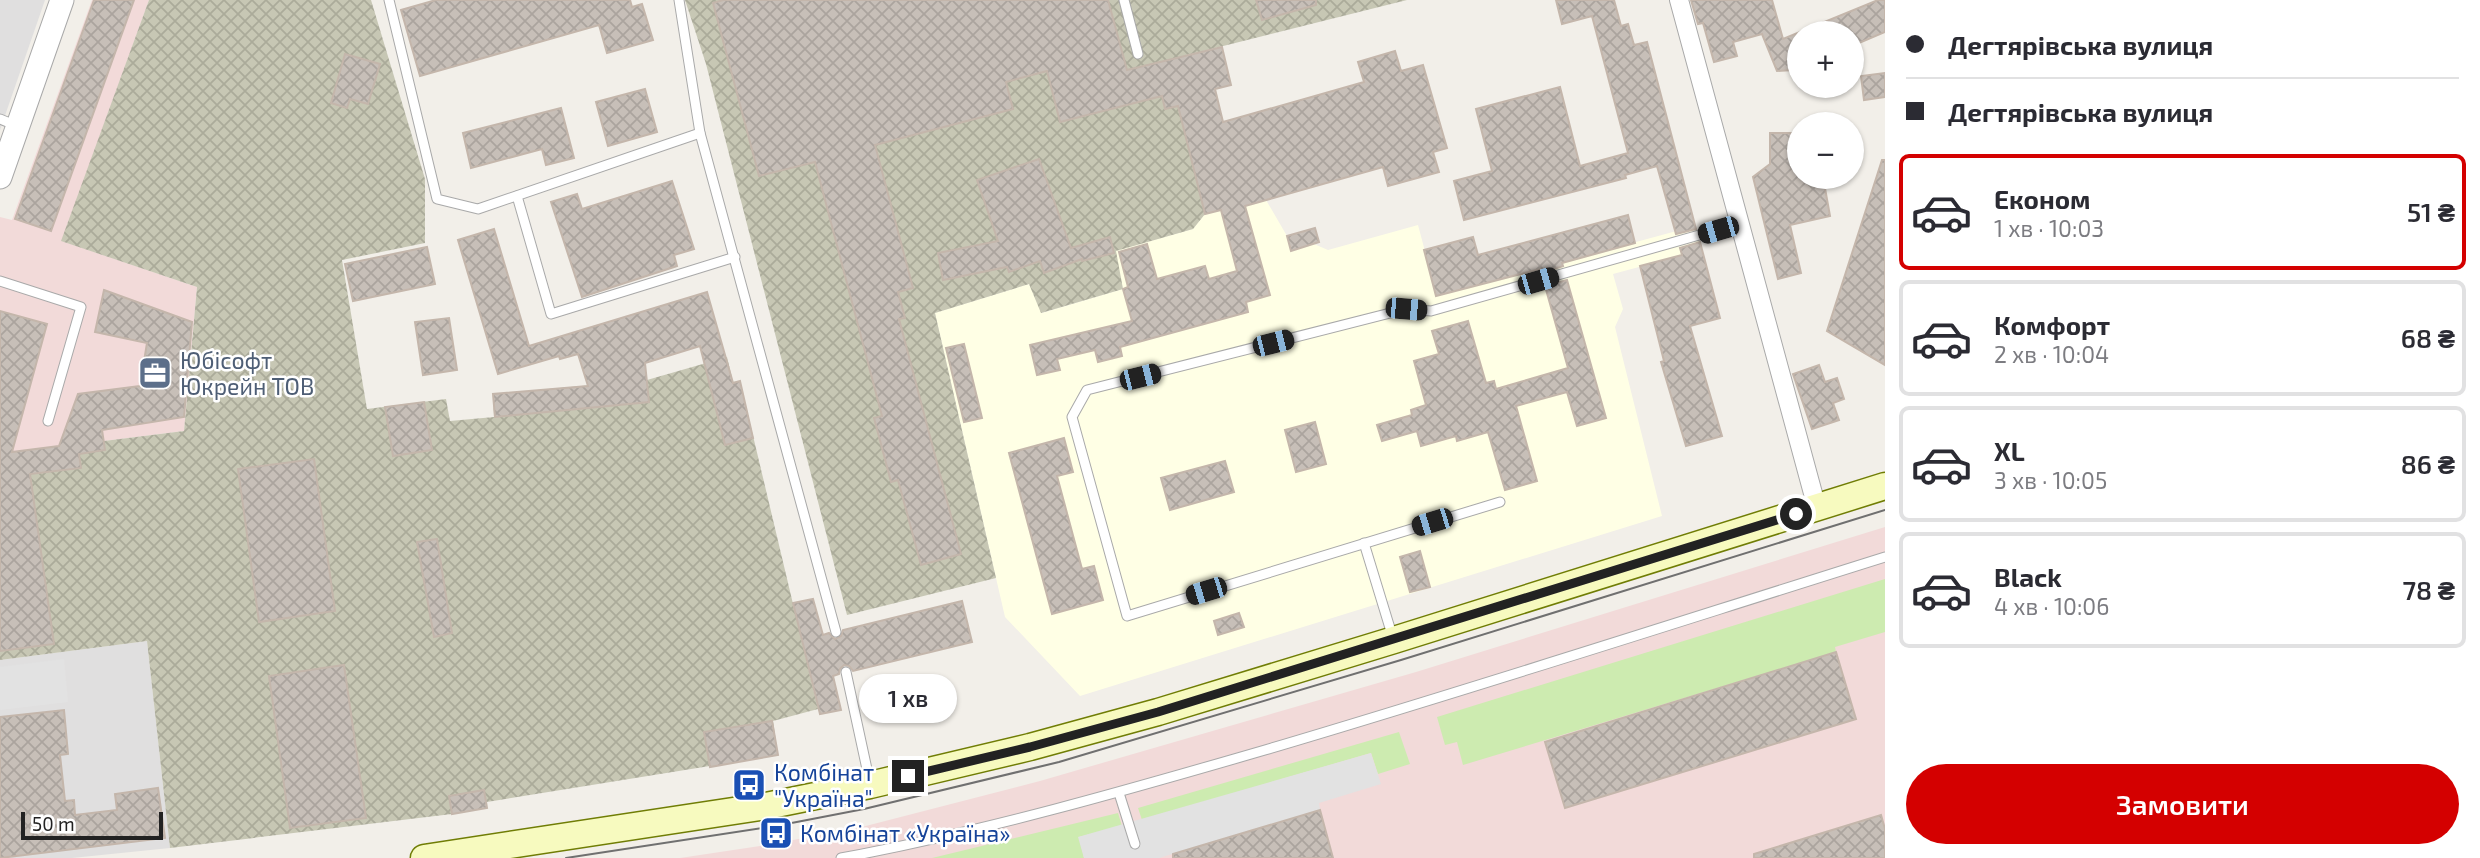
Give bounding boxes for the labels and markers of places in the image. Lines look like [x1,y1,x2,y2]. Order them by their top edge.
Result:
place label: Юбісофт Юкрейн ТОВ [180,346,314,400]
office icon: Юбісофт Юкрейн ТОВ [136,354,174,392]
place label: Комбінат "Україна" [774,758,874,812]
bus stop icon: Комбінат "Україна" [730,766,768,804]
bus stop icon: Комбінат «Україна» [757,814,795,852]
place label: Комбінат «Україна» [800,819,1010,847]

